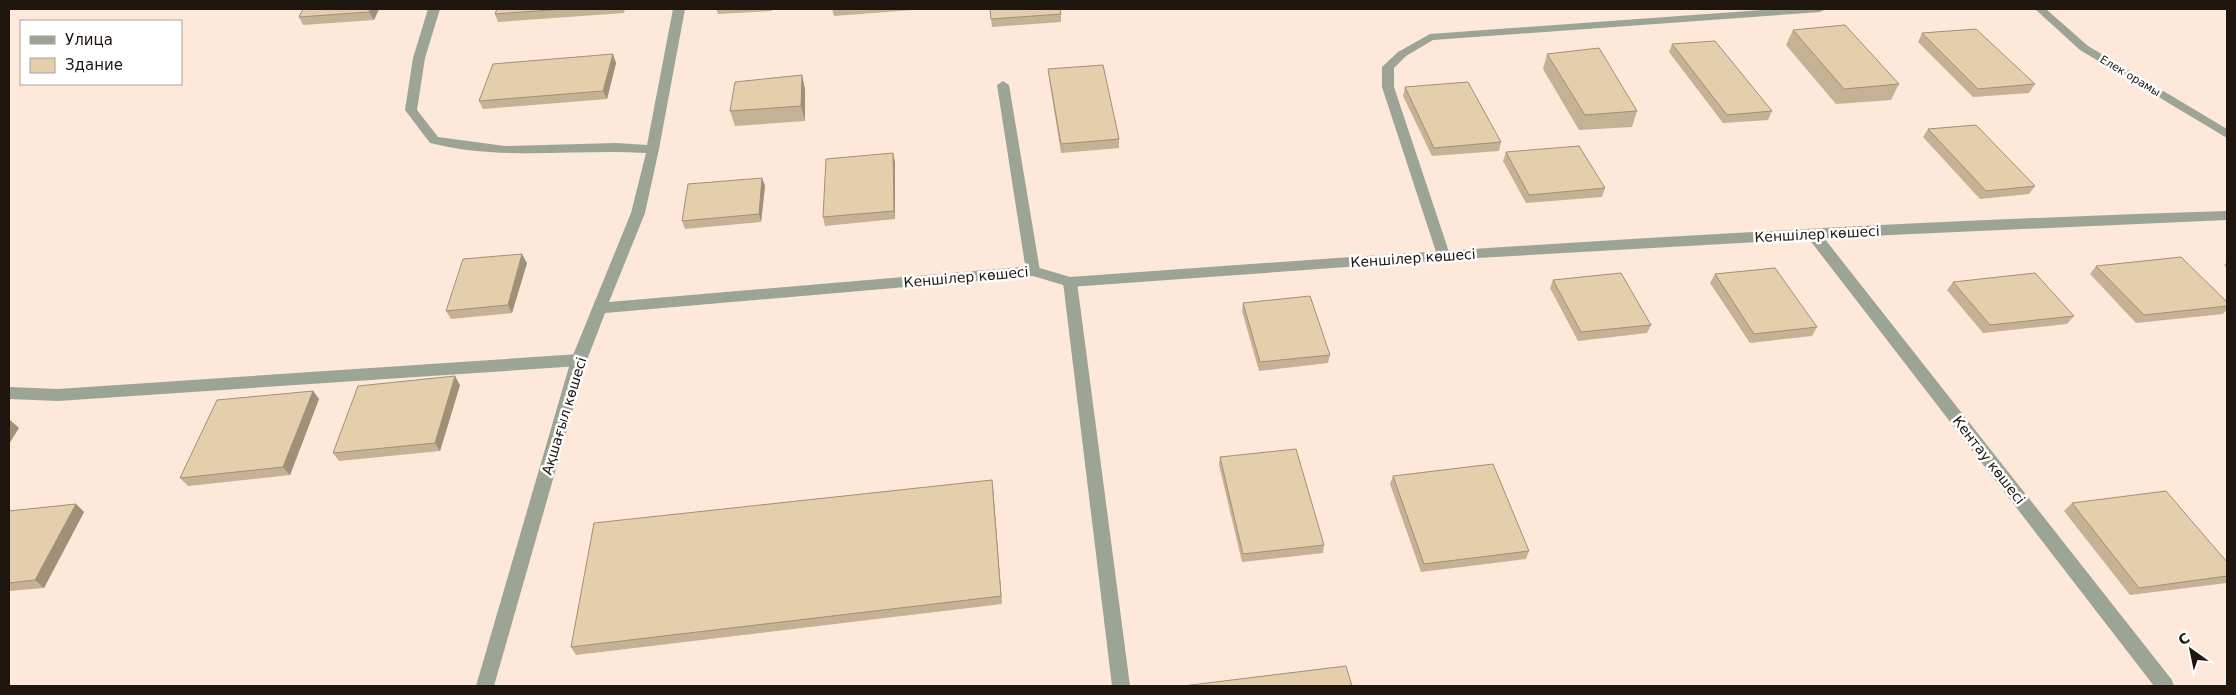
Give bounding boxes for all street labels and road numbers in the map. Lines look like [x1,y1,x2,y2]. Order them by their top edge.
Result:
street label: Елек орамы [2097,53,2163,99]
street label: Кеншілер көшесі [1754,223,1880,245]
street label: Кеншілер көшесі [1350,246,1476,270]
street label: Кеншілер көшесі [903,264,1029,290]
street label: Ақшағыл көшесі [538,355,590,477]
street label: Кентау көшесі [1950,413,2028,507]

